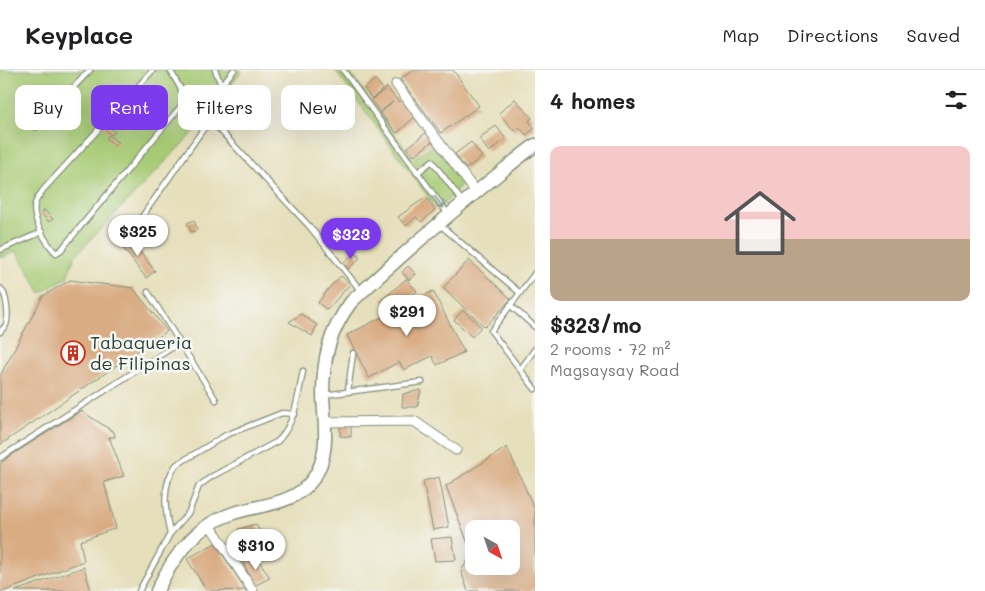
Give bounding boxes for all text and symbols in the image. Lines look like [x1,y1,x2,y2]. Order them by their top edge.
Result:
text: Keyplace [25,19,133,50]
text: Map [722,23,759,47]
text: Directions [787,23,879,47]
text: Saved [907,23,960,47]
chip: Buy [15,85,81,130]
chip: Rent [91,85,168,130]
chip: Filters [178,85,271,130]
chip: New [281,85,355,130]
icon: filters [942,86,970,114]
text: 4 homes [550,87,636,114]
icon: home [715,178,805,268]
one-way arrow [434,195,444,209]
pin: $325 [108,214,168,257]
pin: $323 [321,218,381,260]
text: $325 [119,220,157,241]
text: $323 [332,223,370,244]
pin: $291 [377,294,437,337]
text: $291 [389,300,425,321]
text: $323/mo [550,311,642,338]
place label: Tabaqueria de Filipinas [90,330,192,375]
text: 2 rooms · 72 m² [550,338,671,359]
building icon: Tabaqueria de Filipinas [60,340,86,366]
text: Magsaysay Road [550,359,679,380]
north arrow [465,520,520,575]
map controls [465,520,520,575]
pin: $310 [226,528,286,571]
text: $310 [238,534,274,555]

